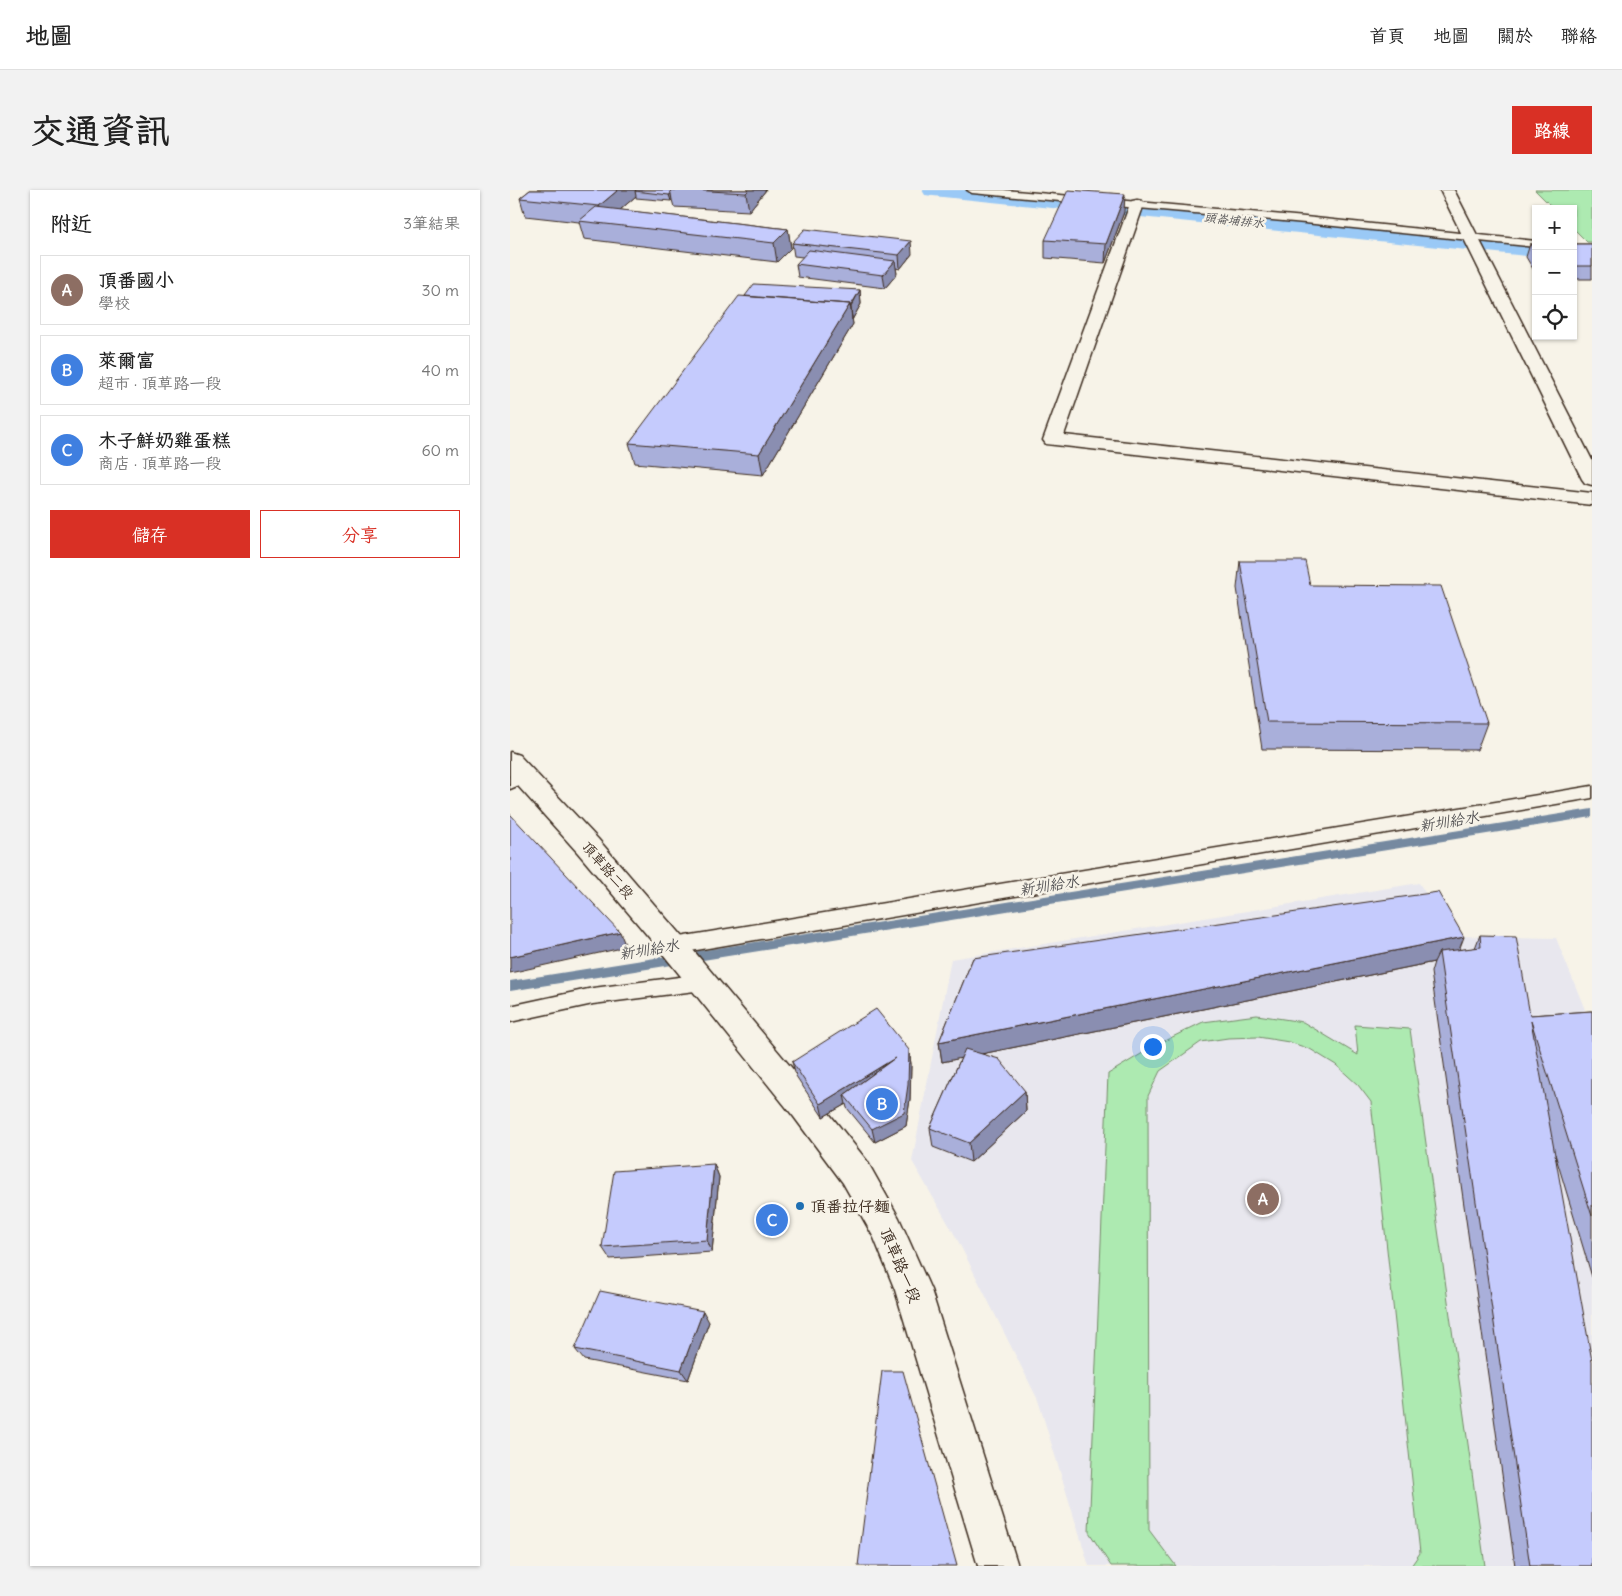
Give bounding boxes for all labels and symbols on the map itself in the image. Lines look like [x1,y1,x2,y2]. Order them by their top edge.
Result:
water label: 頭崙埔排水 [1203,209,1266,231]
water label: 新圳給水 [1418,807,1481,835]
street label: 頂草路二段 [578,838,638,902]
water label: 新圳給水 [1018,871,1081,899]
water label: 新圳給水 [618,935,681,963]
your location [1140,1034,1166,1060]
pin: B [866,1085,898,1123]
pin: A [1247,1180,1279,1218]
place label: 頂番拉仔麵 [810,1196,890,1216]
marker: 頂番拉仔麵 [794,1200,806,1212]
pin: C [756,1201,788,1239]
street label: 頂草路一段 [876,1224,926,1306]

